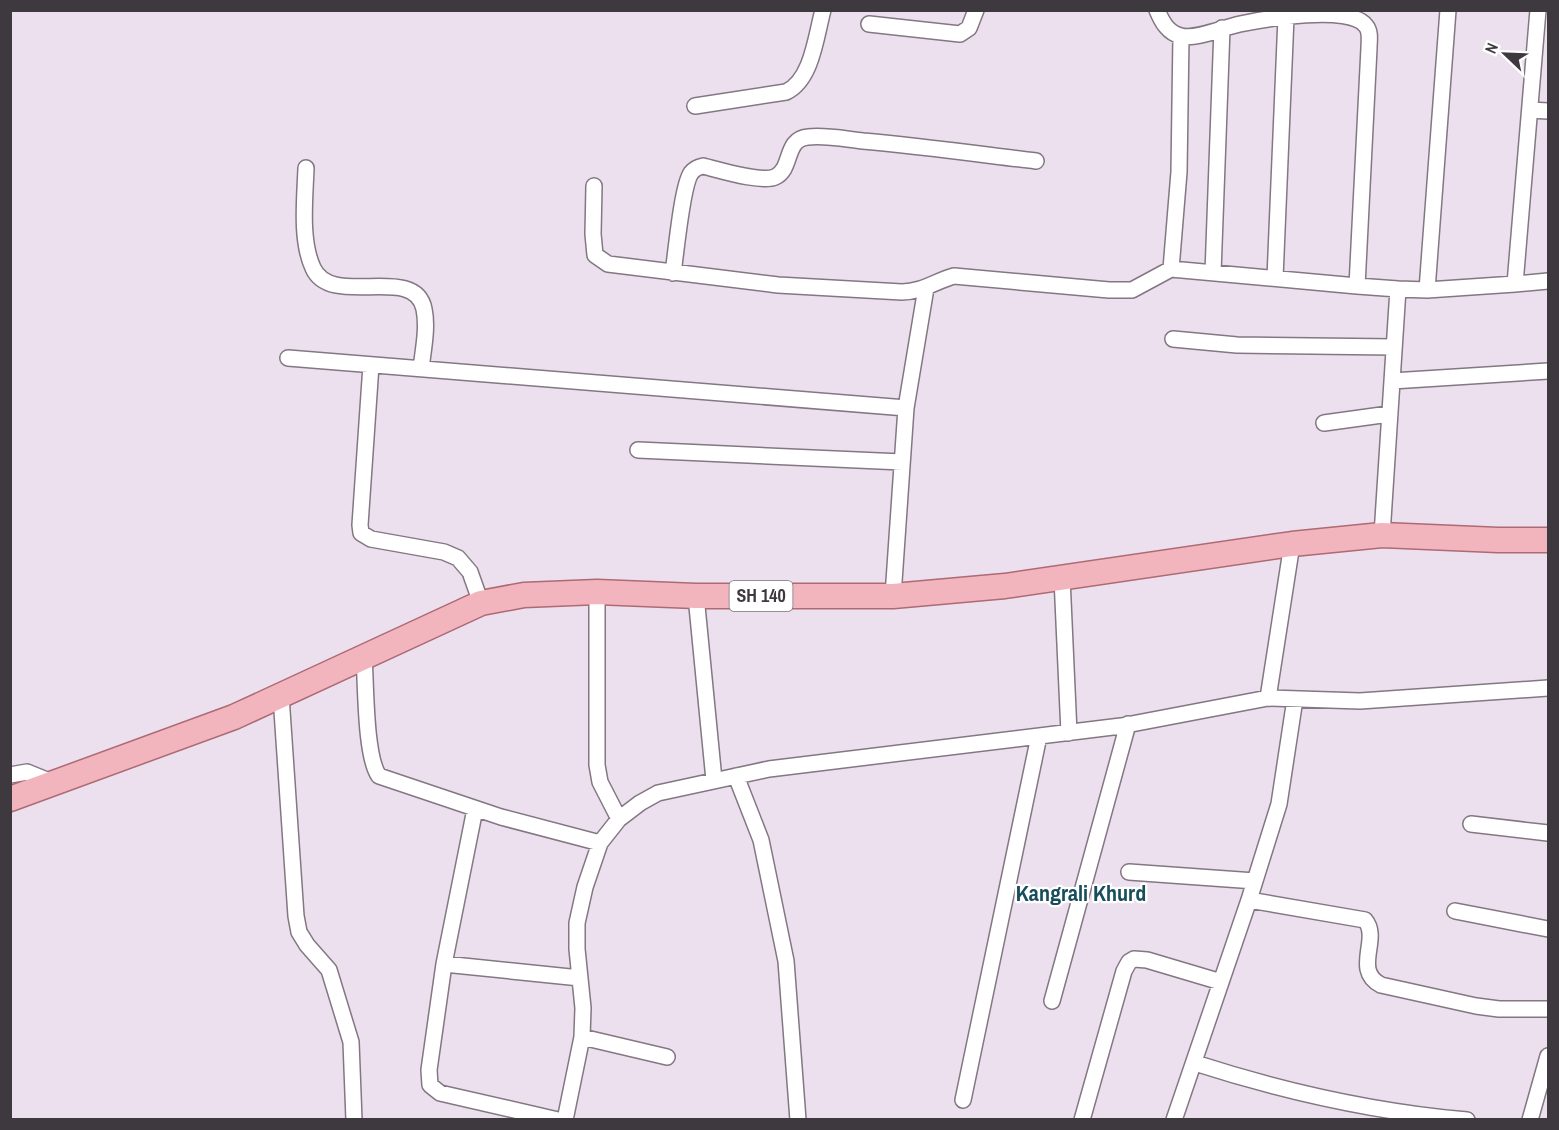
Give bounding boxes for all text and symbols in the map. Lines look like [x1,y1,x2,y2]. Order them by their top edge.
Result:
north arrow [1475,24,1535,84]
text: N [1479,39,1503,57]
road number: SH 140 [730,581,792,611]
district label: Kangrali Khurd [1016,878,1146,908]

